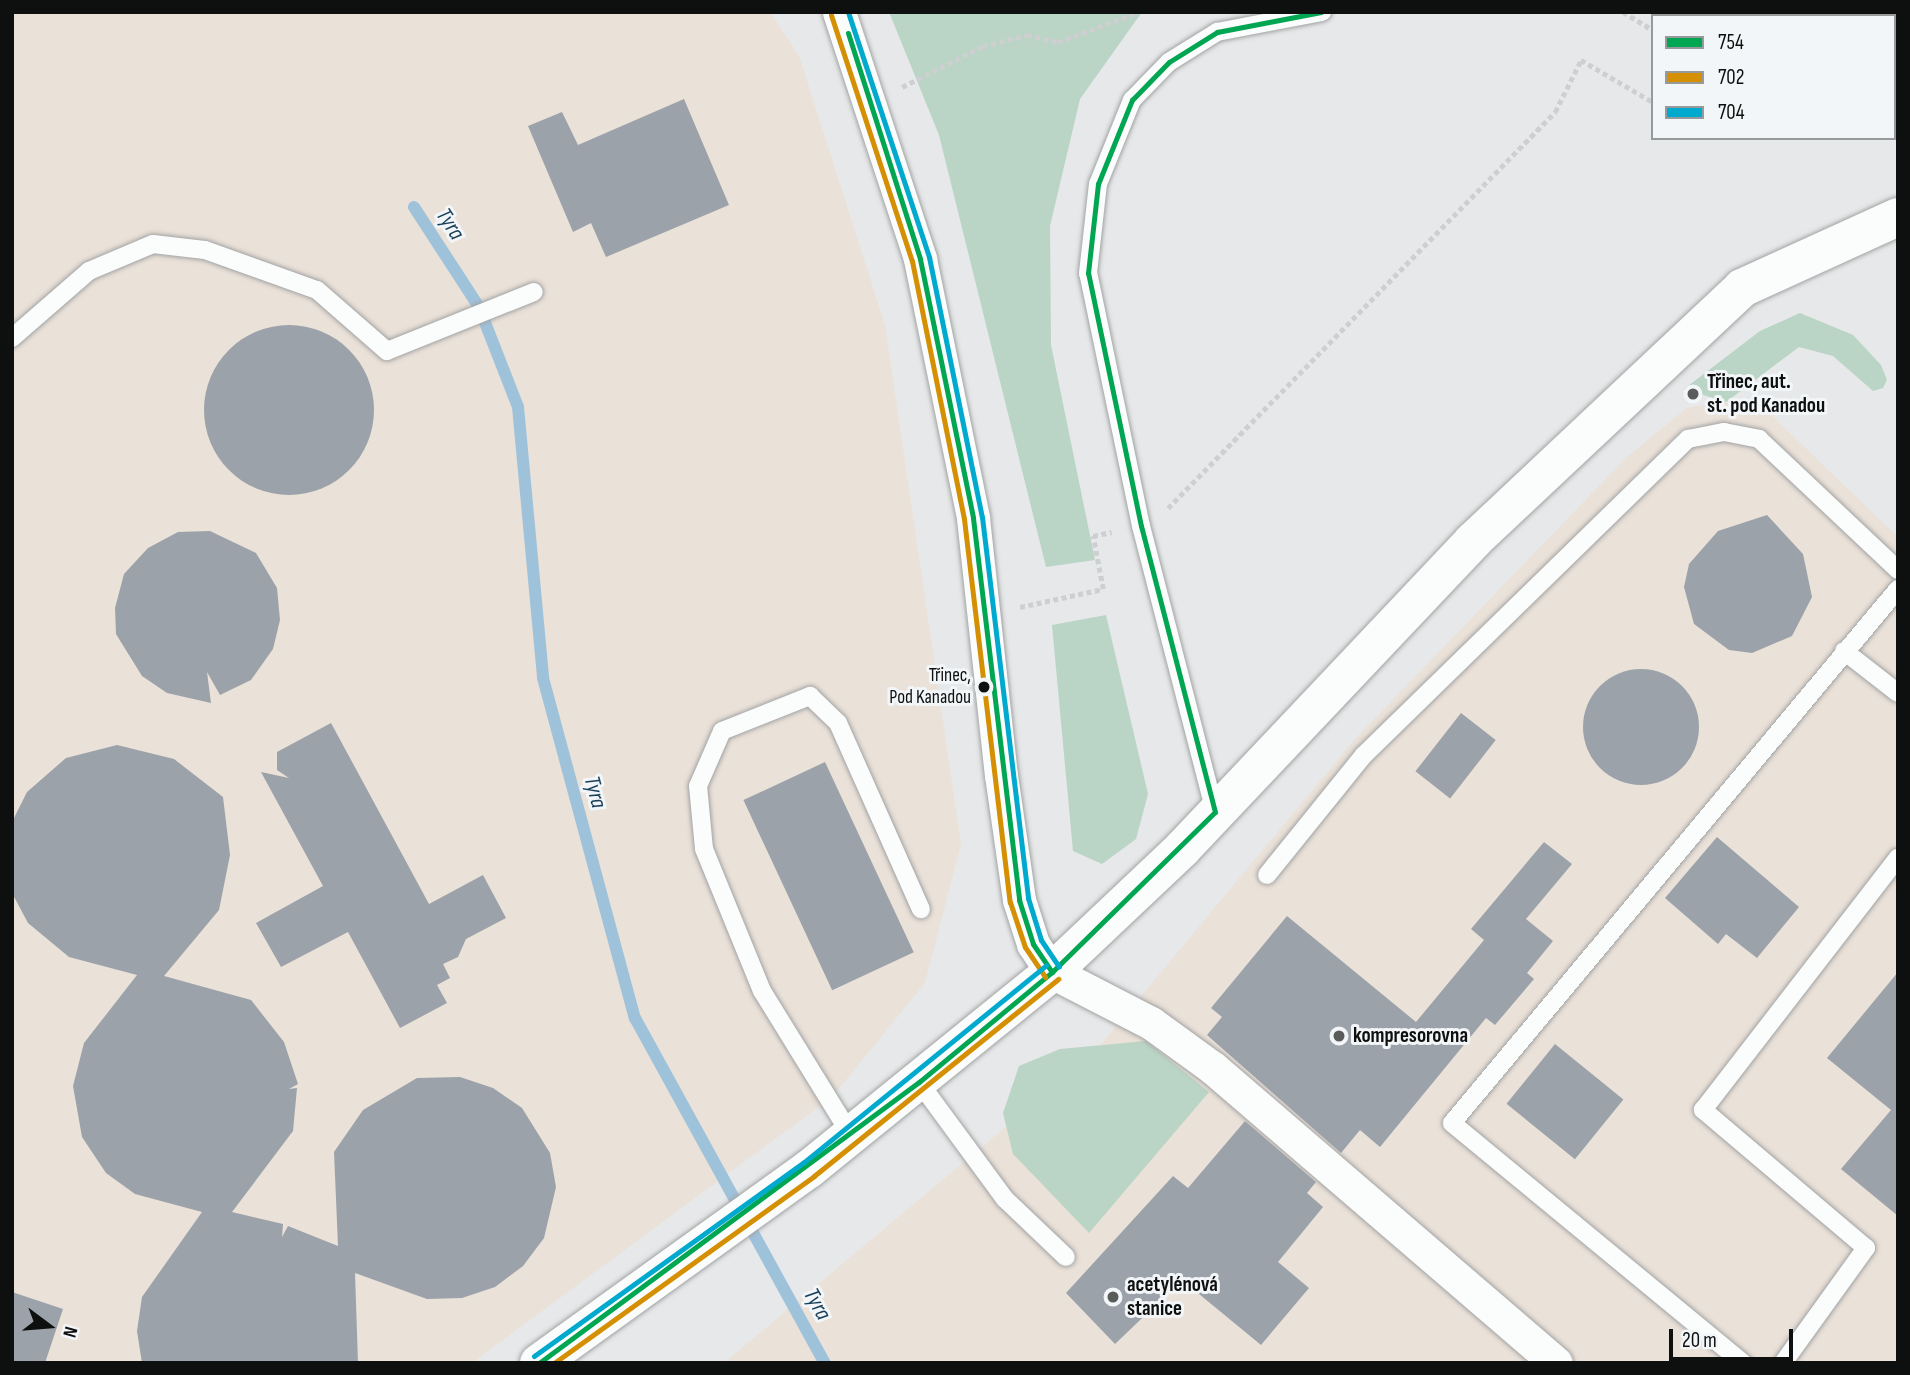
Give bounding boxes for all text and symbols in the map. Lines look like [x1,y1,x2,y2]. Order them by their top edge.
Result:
legend [1651,14,1896,140]
text: 754 [1718,30,1744,55]
text: 702 [1718,65,1744,90]
text: 704 [1718,100,1744,125]
water label: Tyra [430,203,470,245]
place label: Třinec, aut. st. pod Kanadou [1707,369,1825,419]
marker: Třinec, aut. st. pod Kanadou [1685,386,1701,402]
place label: Třinec, Pod Kanadou [889,665,971,709]
marker: Třinec, Pod Kanadou [977,680,991,694]
water label: Tyra [577,773,613,811]
place label: kompresorovna [1353,1023,1468,1049]
marker: kompresorovna [1331,1028,1347,1044]
place label: acetylénová stanice [1127,1272,1218,1322]
water label: Tyra [797,1283,837,1325]
marker: acetylénová stanice [1105,1289,1121,1305]
north arrow [14,1291,84,1361]
scale bar [1672,1316,1796,1360]
text: N [57,1324,82,1340]
text: 20 m [1682,1328,1717,1353]

